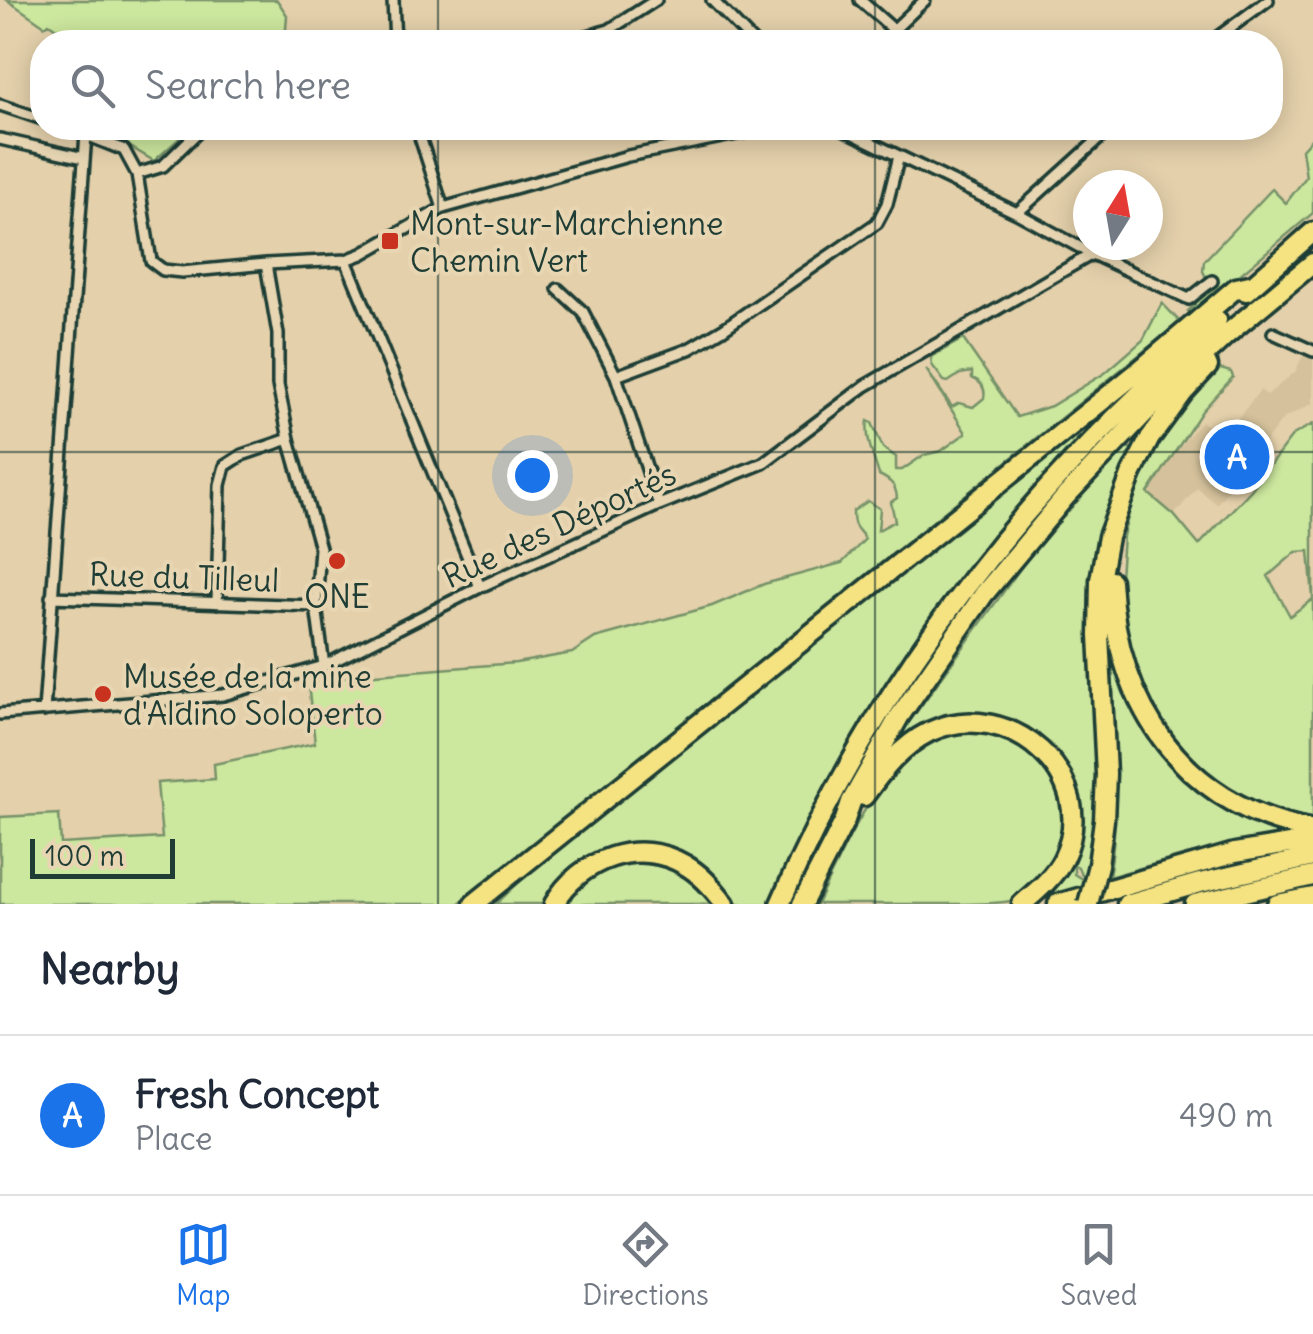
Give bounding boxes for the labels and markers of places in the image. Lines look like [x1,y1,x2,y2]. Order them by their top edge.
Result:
place label: Mont-sur-Marchienne Chemin Vert [410,203,723,281]
marker: Mont-sur-Marchienne Chemin Vert [379,230,401,252]
pin: A [1204,420,1270,494]
marker: ONE [326,550,348,572]
place label: ONE [304,576,370,617]
place label: Musée de la mine d'Aldino Soloperto [123,656,383,734]
marker: Musée de la mine d'Aldino Soloperto [92,683,114,705]

